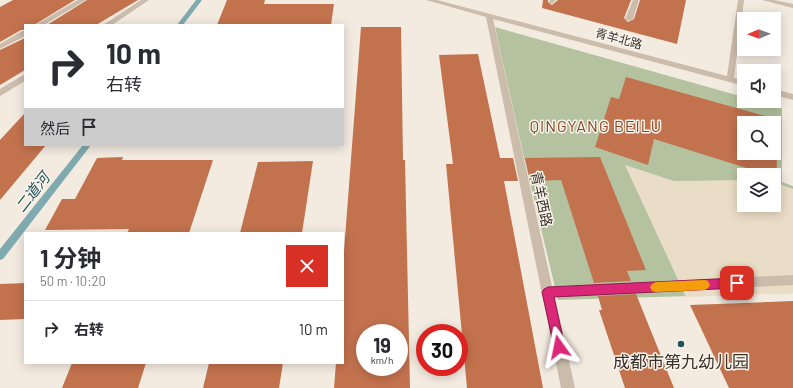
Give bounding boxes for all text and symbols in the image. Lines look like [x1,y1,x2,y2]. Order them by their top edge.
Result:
north arrow [737,12,781,56]
map controls [737,12,781,212]
street label: 青羊北路 [594,25,644,51]
text: 10 m [106,36,161,70]
icon: right [40,40,92,92]
button: sound [737,64,781,108]
text: 右转 [106,73,142,95]
icon: arrive [78,116,100,138]
district label: QINGYANG BEILU [530,116,662,135]
button: search [737,116,781,160]
text: 然后 [40,119,70,137]
water label: 二道河 [11,166,55,215]
button: layers [737,168,781,212]
street label: 青羊西路 [528,170,556,228]
text: 1 分钟 [40,243,101,272]
button: close [286,245,328,287]
pin [720,266,754,300]
icon: arrive [726,272,748,294]
text: 50 m · 10:20 [40,273,106,289]
icon: right [40,318,62,340]
text: 右转 [74,320,104,338]
text: 10 m [299,320,328,338]
speed limit sign: 30 [416,324,468,376]
position arrow [538,326,580,368]
text: 19 [373,333,391,357]
marker: 成都市第九幼儿园 [676,339,686,349]
place label: 成都市第九幼儿园 [613,351,749,371]
text: km/h [371,354,393,366]

